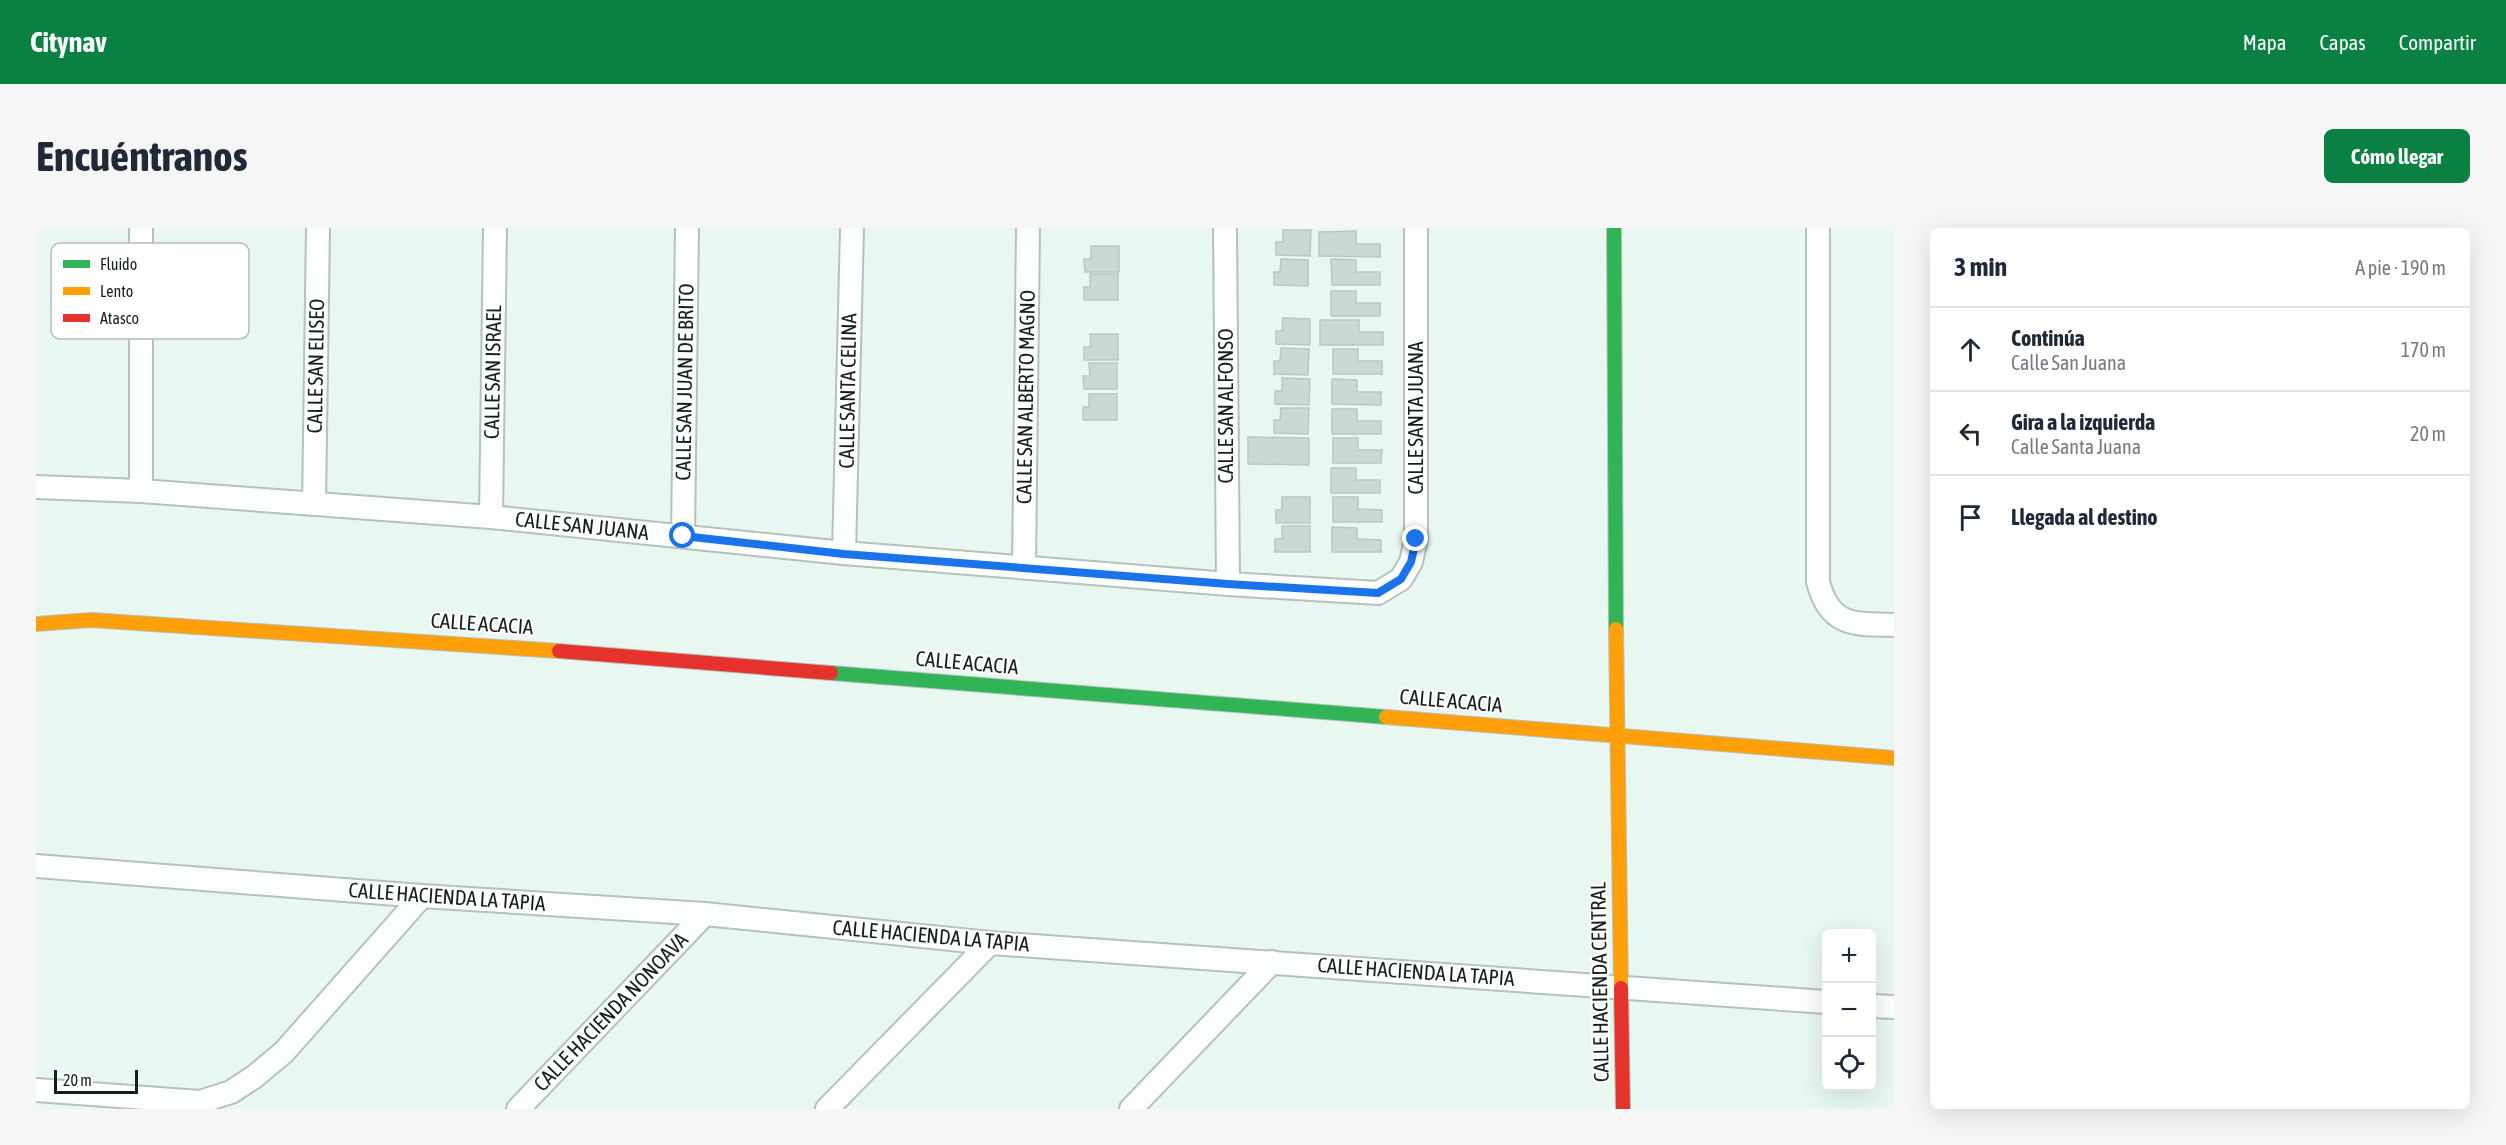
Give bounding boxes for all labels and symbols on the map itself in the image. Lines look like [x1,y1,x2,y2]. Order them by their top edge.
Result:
legend [51,243,249,339]
text: Fluido [100,255,137,273]
text: Lento [100,282,133,300]
street label: CALLE SAN JUAN DE BRITO [670,283,698,481]
street label: CALLE SAN ALBERTO MAGNO [1011,290,1039,504]
street label: CALLE SAN ELISEO [302,298,328,434]
street label: CALLE SAN ISRAEL [479,305,505,439]
text: Atasco [100,309,139,327]
street label: CALLE SANTA CELINA [834,312,860,469]
street label: CALLE SAN ALFONSO [1213,329,1237,483]
street label: CALLE SANTA JUANA [1403,341,1427,494]
street label: CALLE SAN JUANA [514,506,651,544]
route start [669,522,695,548]
route end [1402,525,1428,551]
street label: CALLE ACACIA [430,607,535,639]
street label: CALLE ACACIA [915,646,1020,679]
street label: CALLE ACACIA [1399,684,1504,717]
street label: CALLE HACIENDA LA TAPIA [348,877,547,915]
street label: CALLE HACIENDA CENTRAL [1585,882,1613,1082]
street label: CALLE HACIENDA LA TAPIA [832,914,1031,956]
street label: CALLE HACIENDA NONOAVA [528,927,693,1095]
street label: CALLE HACIENDA LA TAPIA [1317,952,1516,990]
scale bar [54,1067,138,1094]

